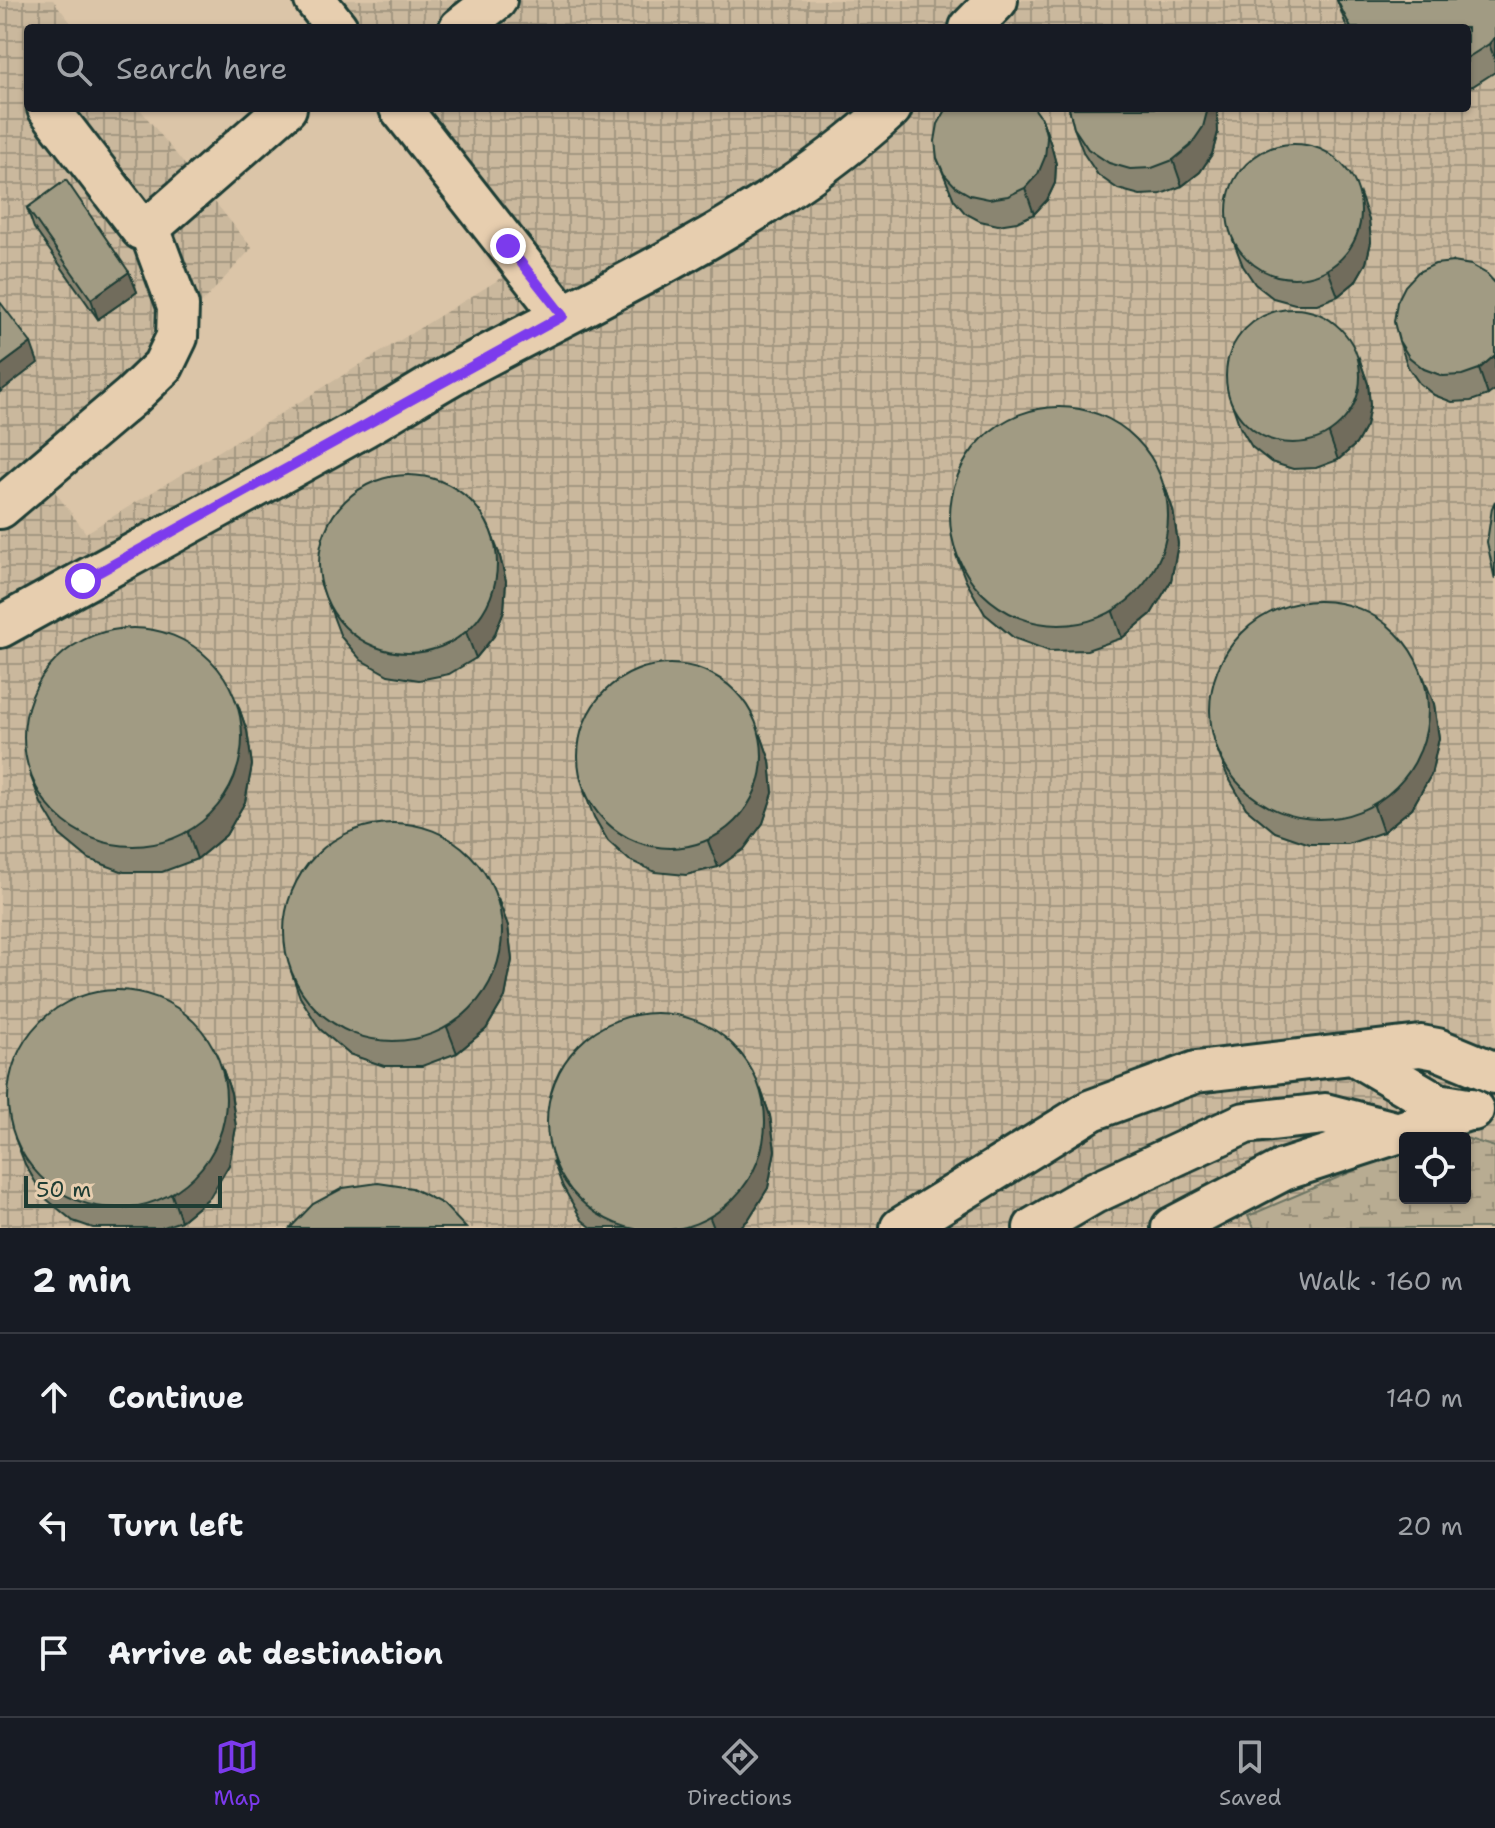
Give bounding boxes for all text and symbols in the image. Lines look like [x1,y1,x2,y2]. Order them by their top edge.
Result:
search box [24,24,1471,112]
icon: search [52,46,96,90]
text: Search here [116,48,287,89]
route end [490,228,526,264]
route start [65,563,101,599]
map controls [1399,1132,1471,1204]
button: locate [1399,1132,1471,1204]
scale bar [24,1172,222,1208]
text: 50 m [36,1175,91,1204]
text: 2 min [32,1257,131,1303]
text: Walk · 160 m [1298,1263,1463,1298]
icon: ahead [32,1375,76,1419]
text: Continue [108,1377,244,1418]
text: 140 m [1386,1380,1463,1415]
icon: left [32,1503,76,1547]
text: Turn left [108,1505,243,1546]
text: 20 m [1396,1508,1463,1543]
icon: arrive [32,1631,76,1675]
text: Arrive at destination [108,1633,443,1674]
tab: Map [213,1735,261,1812]
tab: Directions [687,1735,792,1812]
tab: Saved [1219,1735,1282,1812]

